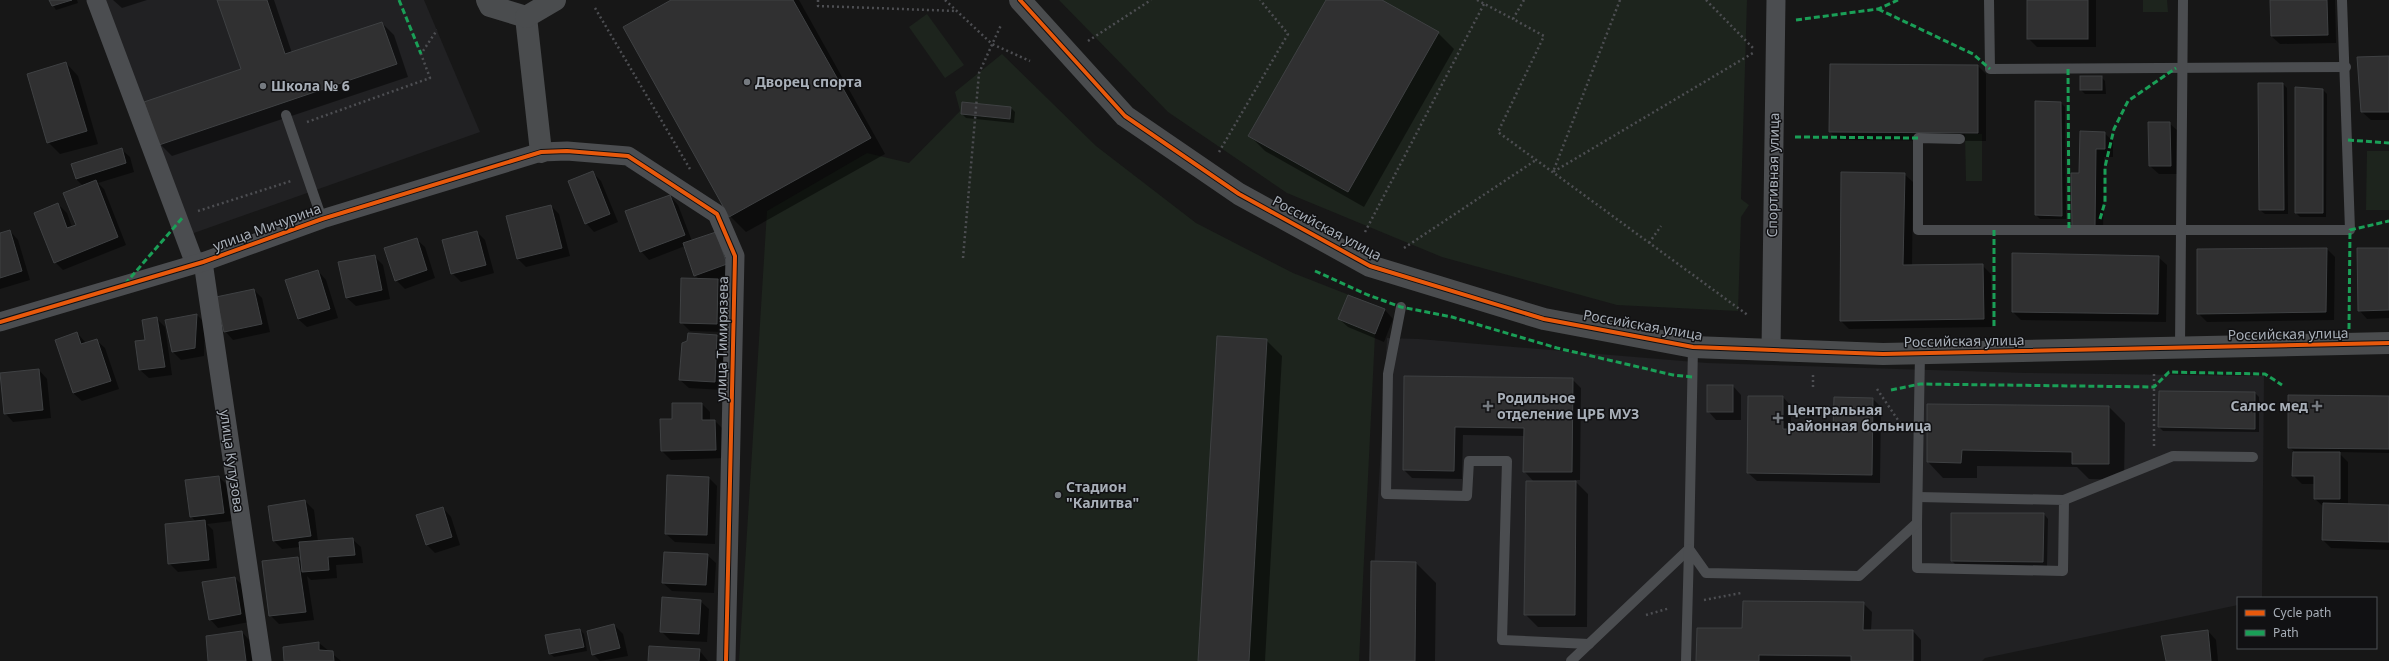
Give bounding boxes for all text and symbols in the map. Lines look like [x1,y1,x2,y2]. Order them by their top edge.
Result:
place label: Дворец спорта [755,72,862,91]
place label: Школа № 6 [271,76,350,95]
marker: Дворец спорта [742,77,752,87]
marker: Школа № 6 [258,81,268,91]
street label: Спортивная улица [1762,112,1783,238]
street label: Российская улица [1269,191,1385,264]
street label: улица Мичурина [210,198,323,255]
street label: улица Тимирязева [711,276,732,402]
street label: Российская улица [1582,305,1704,344]
street label: Российская улица [2227,323,2349,344]
street label: Российская улица [1903,330,2025,351]
place label: Родильное отделение ЦРБ МУЗ [1497,388,1639,423]
place label: Салюc мед [2230,396,2308,415]
marker: Родильное отделение ЦРБ МУЗ [1482,400,1494,412]
place label: Центральная районная больница [1787,400,1932,435]
marker: Салюc мед [2311,400,2323,412]
street label: улица Кутузова [216,408,249,514]
marker: Центральная районная больница [1772,412,1784,424]
place label: Стадион "Калитва" [1066,477,1139,512]
marker: Стадион "Калитва" [1053,490,1063,500]
legend [2237,597,2377,649]
text: Cycle path [2273,604,2331,621]
text: Path [2273,624,2299,641]

